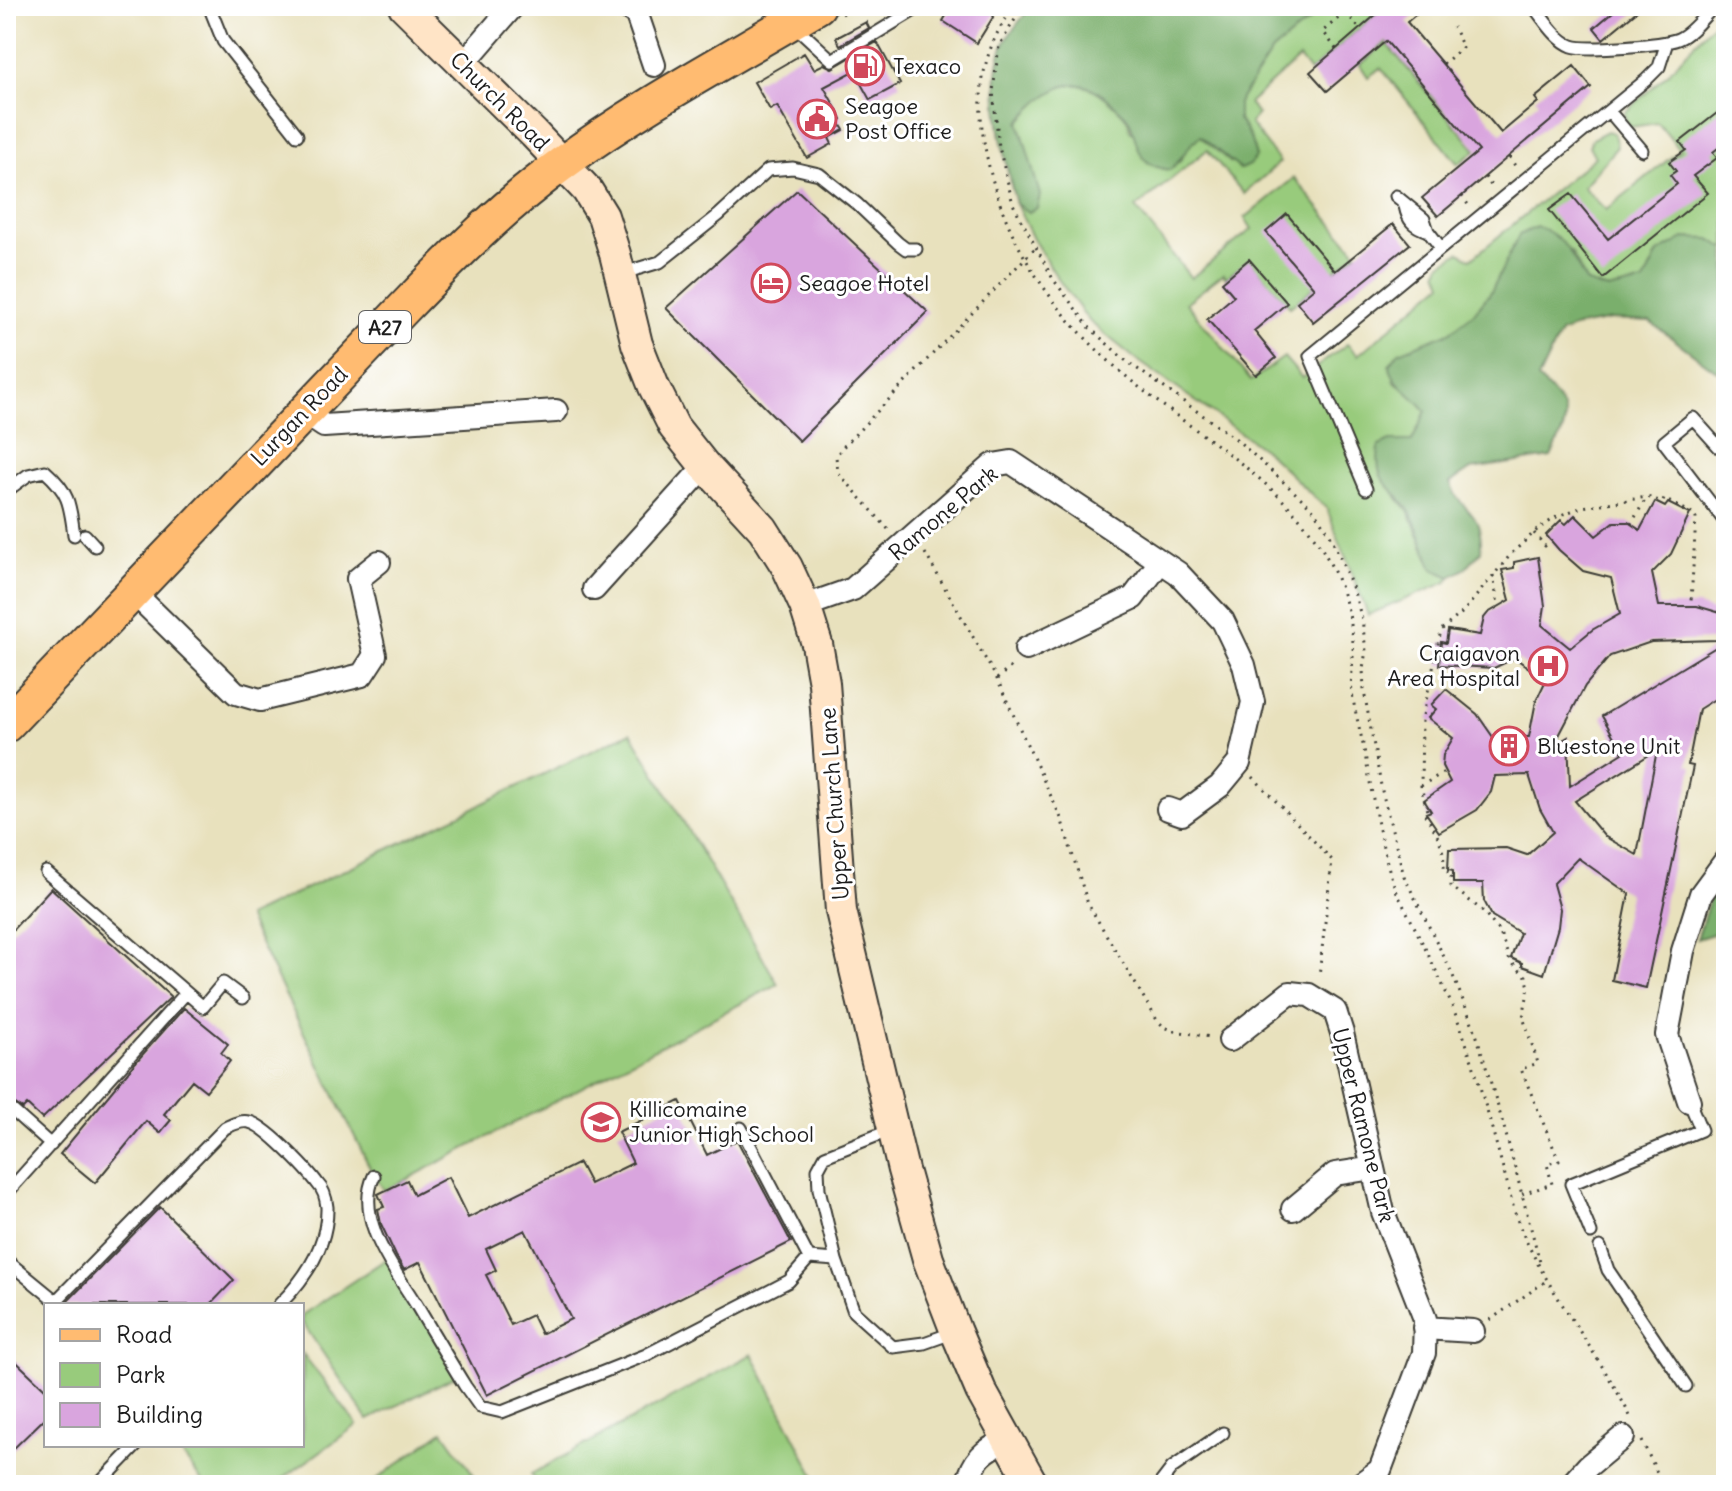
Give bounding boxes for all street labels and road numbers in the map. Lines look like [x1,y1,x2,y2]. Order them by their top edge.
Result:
street label: Church Road [444,45,556,157]
road number: A27 [359,311,411,343]
street label: Lurgan Road [245,360,353,472]
street label: Ramone Park [883,459,1003,567]
street label: Upper Church Lane [813,707,855,901]
street label: Upper Ramone Park [1326,1025,1402,1225]

